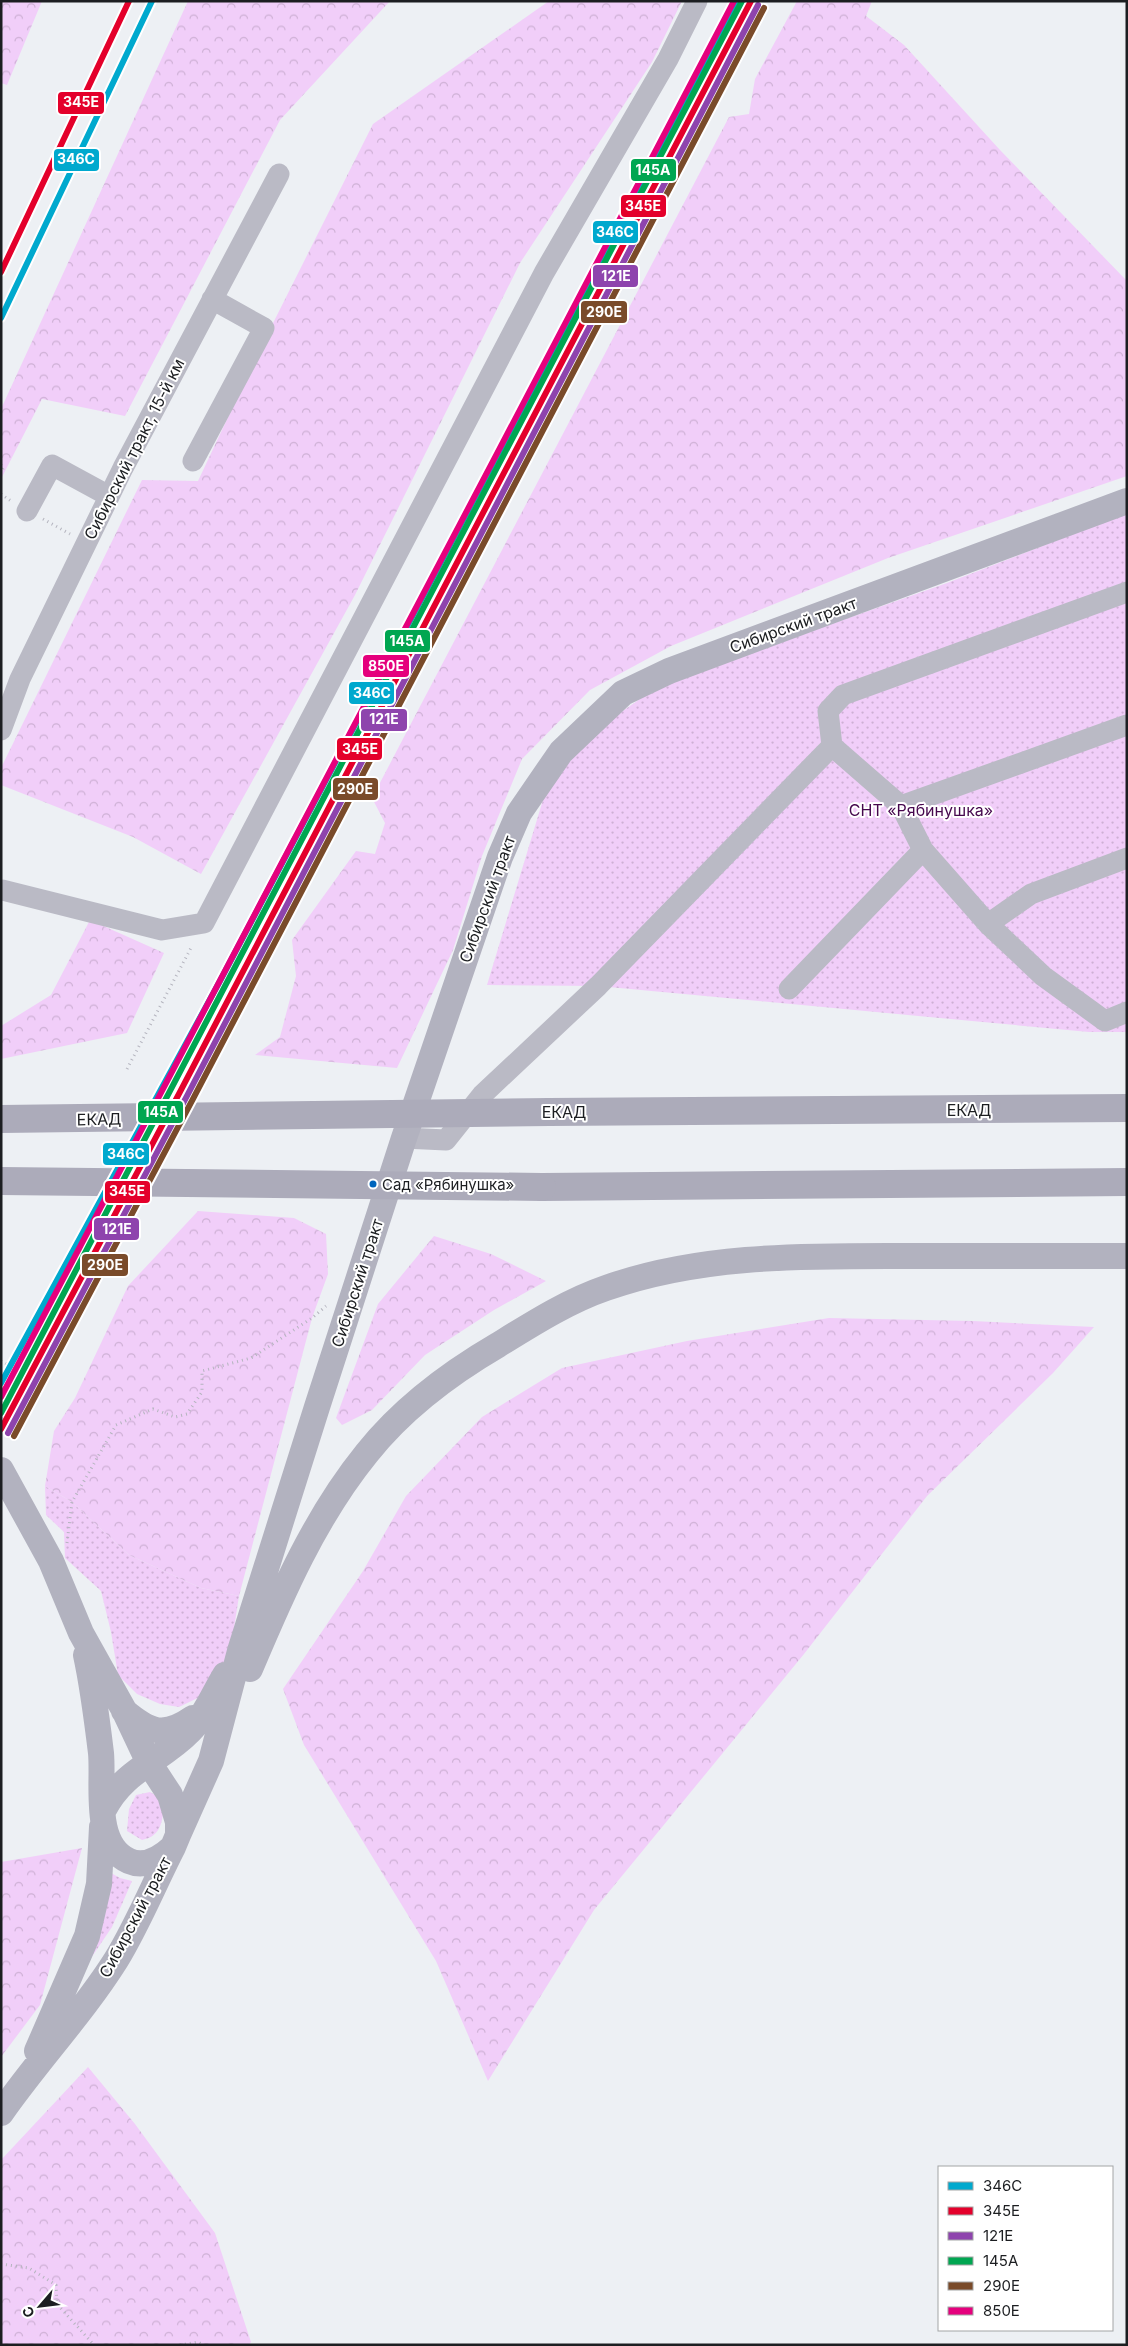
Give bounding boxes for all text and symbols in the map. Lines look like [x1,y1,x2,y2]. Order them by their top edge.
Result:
line badge: 345Е [57,91,105,115]
text: 345Е [63,93,99,110]
line badge: 346С [53,148,100,172]
text: 346С [57,150,95,167]
line badge: 145А [630,158,677,182]
text: 145А [636,161,671,178]
line badge: 345Е [620,194,667,218]
text: 345Е [625,197,661,214]
line badge: 346С [592,220,639,244]
text: 346С [596,223,634,240]
line badge: 121Е [592,264,639,288]
text: 121Е [601,267,631,284]
line badge: 290Е [580,300,628,324]
text: 290Е [586,303,622,320]
street label: Сибирский тракт, 15-й км [80,355,188,543]
street label: Сибирский тракт [727,593,860,657]
line badge: 145А [384,629,431,653]
text: 145А [390,632,425,649]
line badge: 850Е [362,654,410,678]
text: 850Е [368,657,404,674]
line badge: 346С [348,681,395,705]
text: 346С [353,684,391,701]
line badge: 121Е [360,708,408,732]
text: 121Е [369,710,399,727]
line badge: 345Е [336,737,383,761]
text: 345Е [342,740,378,757]
line badge: 290Е [332,777,379,801]
text: 290Е [337,780,373,797]
park label: СНТ «Рябинушка» [849,800,993,820]
street label: Сибирский тракт [455,832,519,965]
line badge: 145А [137,1100,184,1124]
street label: ЕКАД [947,1100,991,1120]
street label: ЕКАД [542,1102,586,1122]
text: 145А [144,1103,179,1120]
street label: ЕКАД [77,1109,121,1129]
line badge: 346С [102,1142,150,1166]
text: 346С [107,1145,145,1162]
place label: Сад «Рябинушка» [382,1175,514,1194]
marker: Сад «Рябинушка» [368,1179,378,1189]
line badge: 345Е [104,1180,151,1204]
text: 345Е [109,1182,145,1199]
street label: Сибирский тракт [327,1216,387,1350]
line badge: 121Е [93,1217,140,1241]
text: 121Е [102,1220,132,1237]
line badge: 290Е [81,1253,129,1277]
text: 290Е [87,1256,123,1273]
street label: Сибирский тракт [95,1853,176,1981]
legend [938,2166,1113,2331]
text: 346С [983,2176,1022,2195]
text: 345Е [983,2201,1020,2220]
text: 121Е [983,2226,1013,2245]
text: 145А [983,2251,1018,2270]
text: 290Е [983,2276,1020,2295]
north arrow [15,2281,65,2331]
text: 850Е [983,2301,1020,2320]
text: С [18,2304,38,2321]

